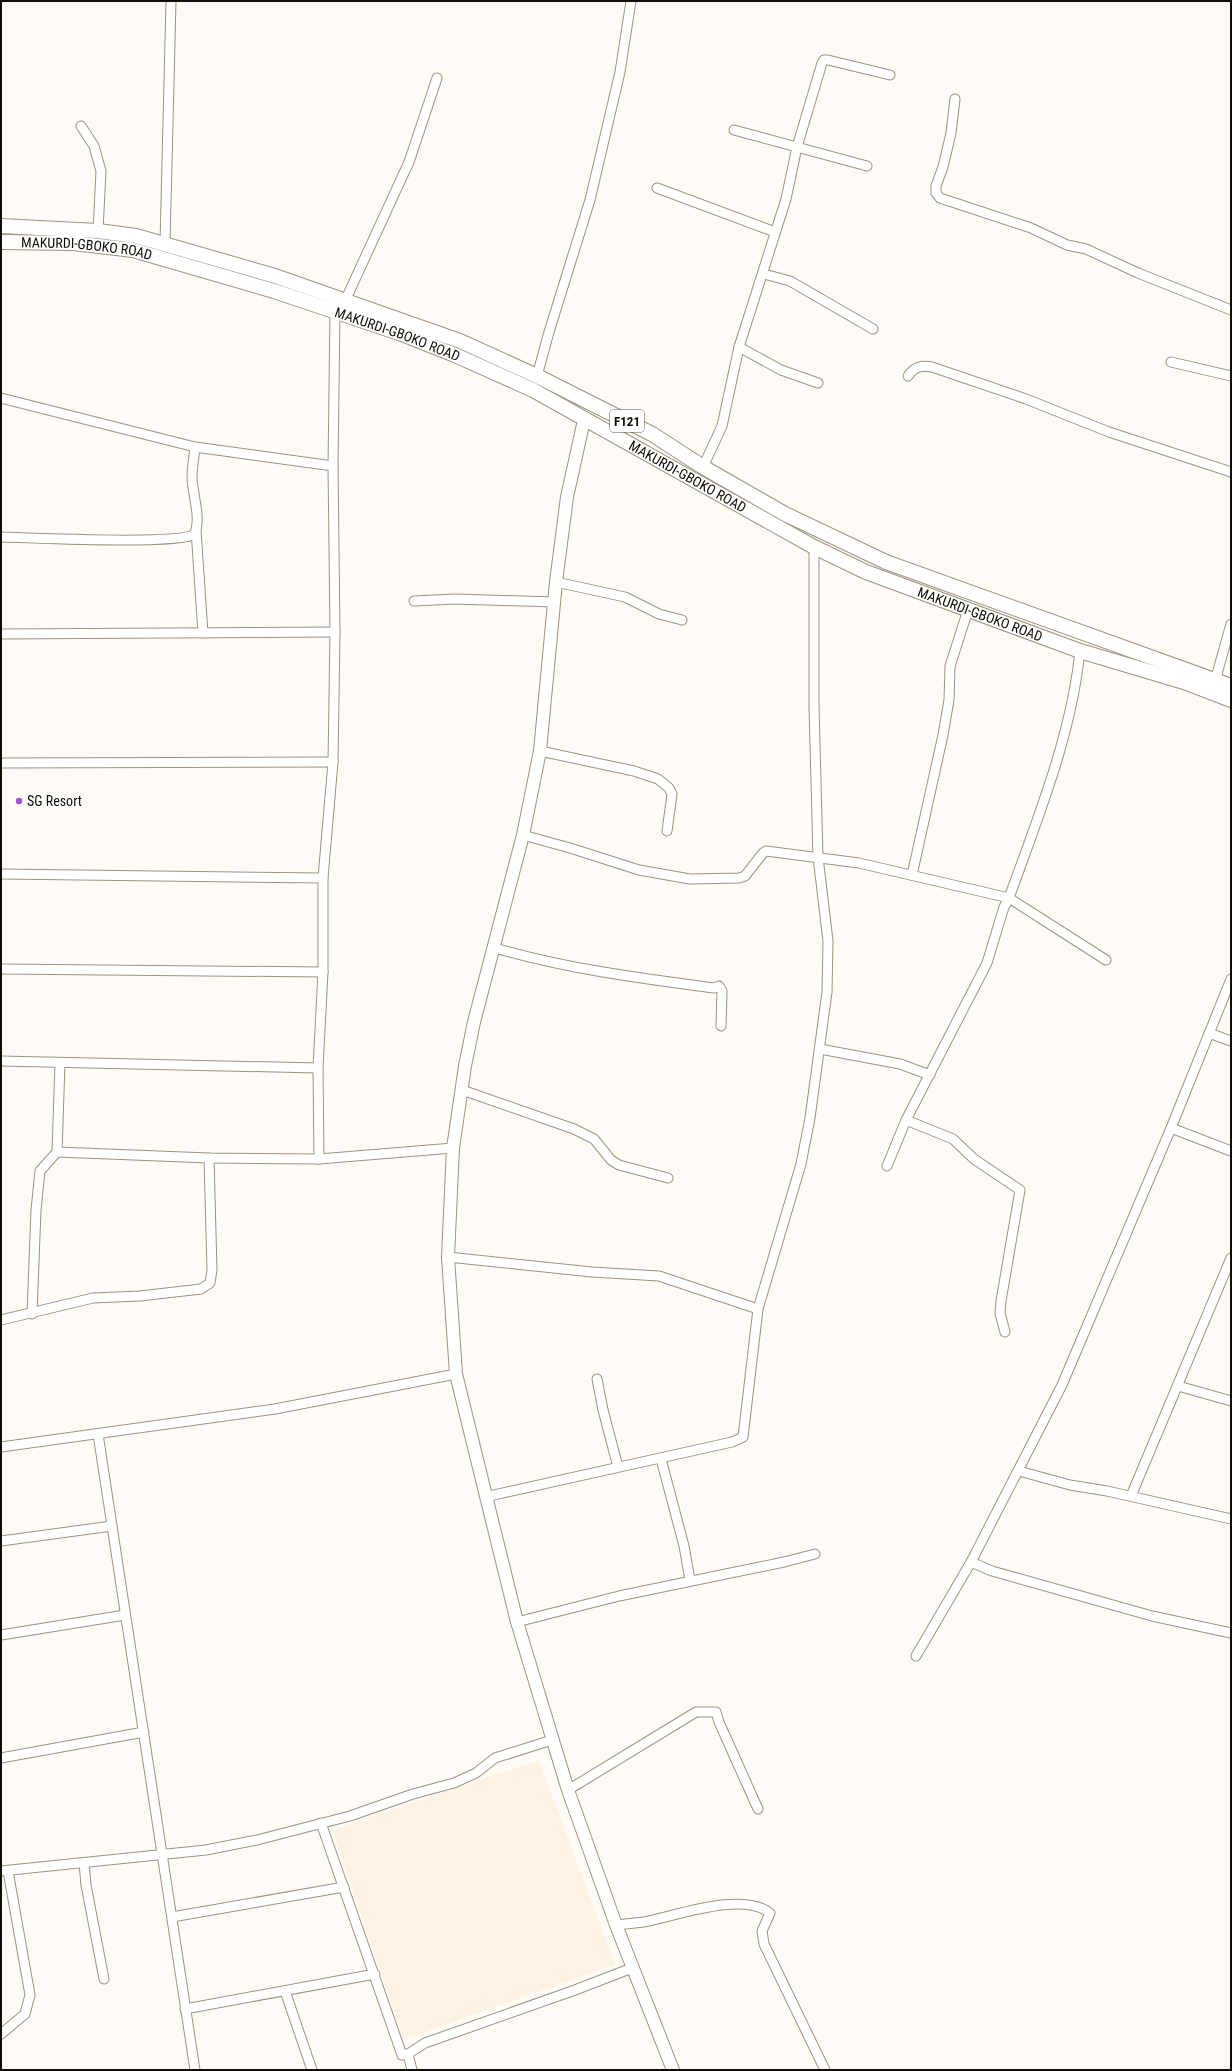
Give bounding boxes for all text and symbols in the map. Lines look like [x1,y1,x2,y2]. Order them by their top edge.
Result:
street label: MAKURDI-GBOKO ROAD [21,234,154,263]
street label: MAKURDI-GBOKO ROAD [333,304,463,364]
road number: F121 [610,410,644,432]
street label: MAKURDI-GBOKO ROAD [626,437,749,516]
street label: MAKURDI-GBOKO ROAD [915,584,1045,644]
place label: SG Resort [27,793,82,809]
marker: SG Resort [14,796,24,806]

